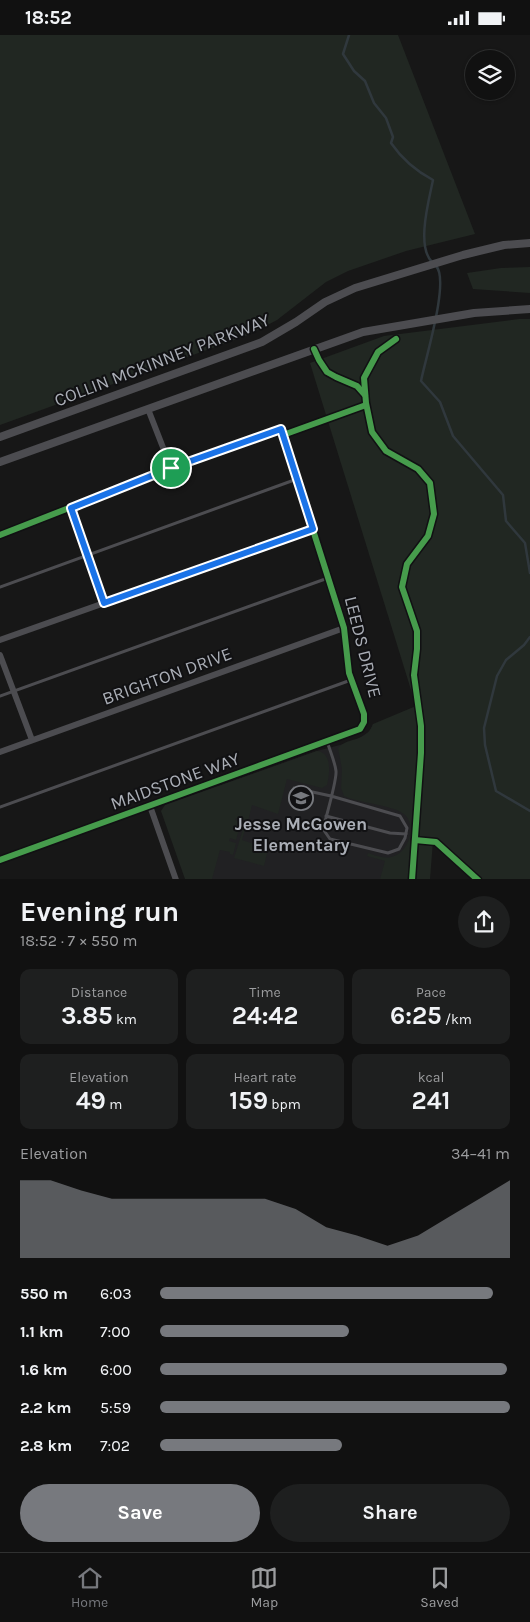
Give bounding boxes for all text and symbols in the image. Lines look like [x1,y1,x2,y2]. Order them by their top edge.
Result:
text: 18:52 [25,7,72,29]
map controls [465,50,515,100]
button: layers [465,50,515,100]
street label: COLLIN MCKINNEY PARKWAY [51,309,273,411]
pin [150,447,192,489]
icon: arrive [157,454,185,482]
street label: LEEDS DRIVE [340,594,386,700]
street label: BRIGHTON DRIVE [99,642,235,710]
street label: MAIDSTONE WAY [107,747,243,815]
school or university icon: Jesse McGowen Elementary [288,785,314,811]
place label: Jesse McGowen Elementary [235,813,367,856]
text: Evening run [20,895,179,928]
button: share [458,896,510,948]
text: 18:52 · 7 × 550 m [20,931,137,950]
text: Distance [71,984,127,1001]
text: Time [249,984,281,1001]
text: Pace [416,984,446,1001]
text: 3.85 [61,1001,113,1030]
text: 24:42 [232,1001,298,1030]
text: 6:25 [390,1001,442,1030]
text: km [113,1011,137,1028]
text: /km [442,1011,472,1028]
text: Elevation [69,1069,129,1086]
text: Heart rate [233,1069,297,1086]
text: kcal [418,1069,444,1086]
text: 49 [76,1086,106,1115]
text: 159 [229,1086,268,1115]
text: 241 [412,1086,450,1115]
text: m [106,1096,122,1113]
text: bpm [268,1096,301,1113]
text: Elevation [20,1144,88,1163]
text: 34–41 m [451,1144,510,1163]
text: 550 m [20,1284,68,1303]
text: 6:03 [100,1284,132,1303]
text: 1.1 km [20,1322,64,1341]
text: 7:00 [100,1322,130,1341]
text: 1.6 km [20,1360,68,1379]
text: 6:00 [100,1360,132,1379]
text: 2.2 km [20,1398,72,1417]
text: 5:59 [100,1398,131,1417]
text: 2.8 km [20,1436,72,1455]
text: 7:02 [100,1436,130,1455]
button: Save [20,1484,260,1542]
button: Share [270,1484,510,1542]
tab: Home [71,1564,108,1611]
tab: Map [250,1564,278,1611]
tab: Saved [420,1564,459,1611]

